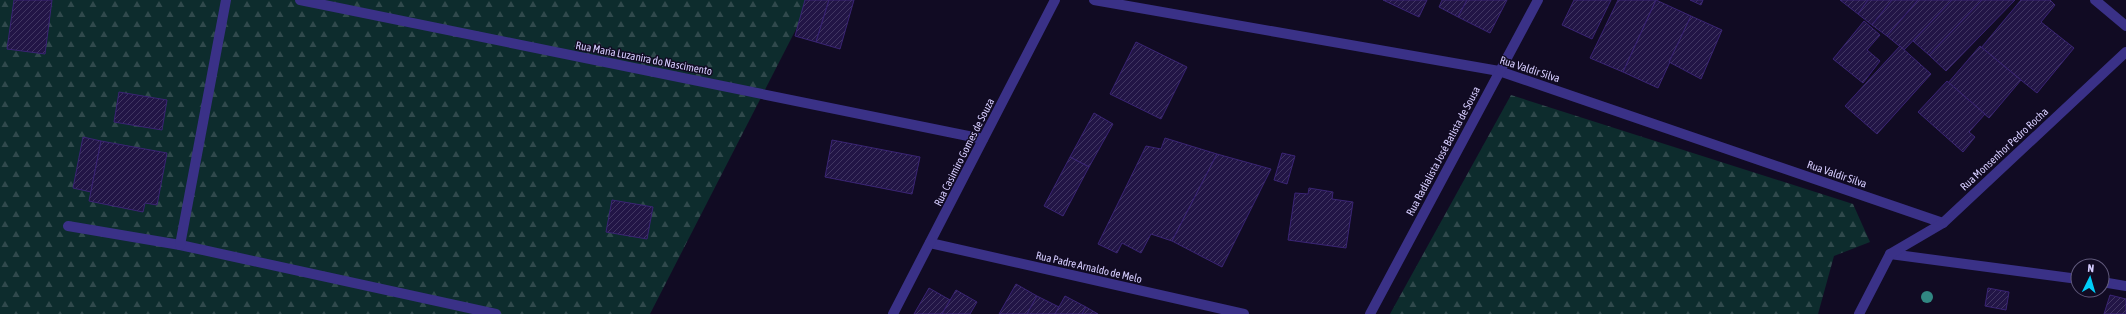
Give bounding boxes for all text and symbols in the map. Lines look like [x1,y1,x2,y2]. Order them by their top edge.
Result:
street label: Rua Maria Luzanira do Nascimento [575,39,713,77]
street label: Rua Valdir Silva [1498,54,1562,84]
street label: Rua Radialista José Batista de Sousa [1404,84,1482,218]
street label: Rua Casimiro Gomes de Souza [932,96,996,208]
street label: Rua Monsenhor Pedro Rocha [1958,105,2050,193]
street label: Rua Valdir Silva [1806,158,1868,190]
street label: Rua Padre Arnaldo de Melo [1035,249,1143,285]
north arrow [2070,258,2110,298]
text: N [2087,262,2095,274]

